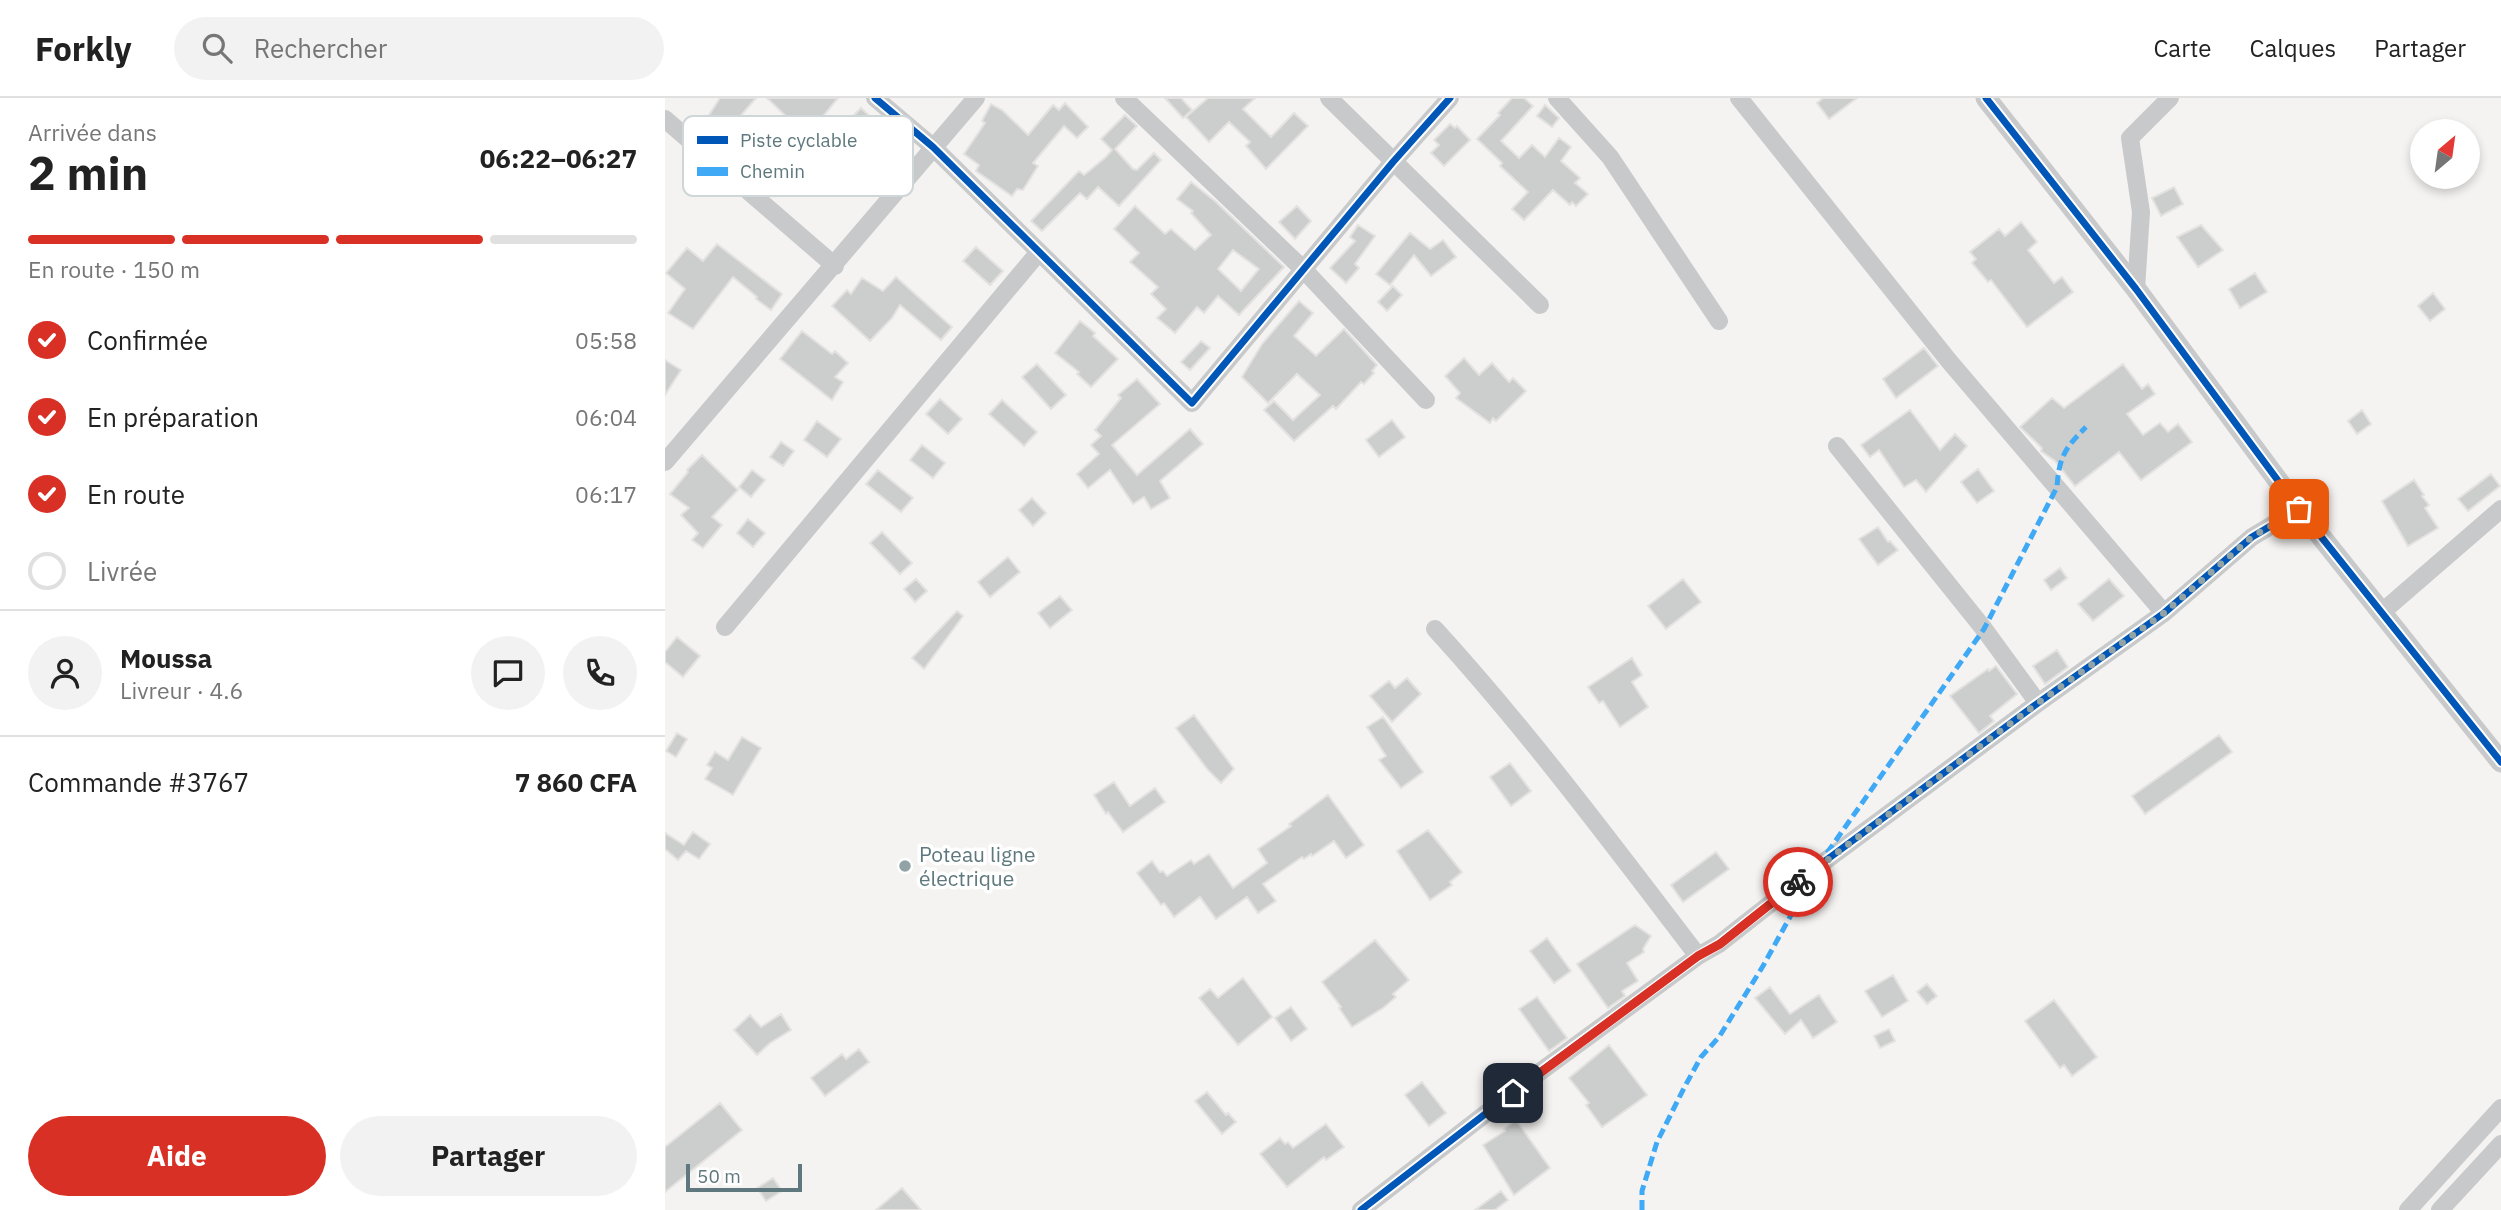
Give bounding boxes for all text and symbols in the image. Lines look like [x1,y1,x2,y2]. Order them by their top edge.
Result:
search box [174,17,664,80]
text: Forkly [35,27,132,70]
icon: search [198,29,236,67]
text: Rechercher [254,31,387,65]
text: Carte [2153,32,2212,64]
text: Calques [2250,32,2336,64]
text: Partager [2374,32,2466,64]
legend [683,116,913,196]
text: Arrivée dans [28,117,157,147]
north arrow [2410,119,2480,189]
map controls [2410,119,2480,189]
text: Piste cyclable [740,128,857,152]
text: 06:22–06:27 [480,141,637,175]
text: 2 min [28,143,148,203]
text: Chemin [740,159,805,183]
text: En route · 150 m [28,254,200,284]
icon: check [28,321,66,359]
text: Confirmée [87,323,208,357]
text: 05:58 [575,325,637,355]
icon: check [28,398,66,436]
text: En préparation [87,400,259,434]
text: 06:04 [575,402,637,432]
icon: check [28,475,66,513]
text: En route [87,477,185,511]
text: 06:17 [575,479,637,509]
pin [2269,479,2329,539]
icon: bag [2280,490,2318,528]
text: Livrée [87,554,157,588]
button: person [28,636,102,710]
button: chat [471,636,545,710]
button: phone [563,636,637,710]
text: Moussa [120,641,212,675]
text: Livreur · 4.6 [120,675,243,705]
text: Commande #3767 [28,765,249,799]
text: 7 860 CFA [515,765,637,799]
place label: Poteau ligne électrique [919,840,1036,892]
courier [1763,847,1833,917]
marker: Poteau ligne électrique [897,858,913,874]
icon: bike [1779,863,1817,901]
pin [1483,1063,1543,1123]
icon: home [1494,1074,1532,1112]
button: Aide [28,1116,326,1196]
button: Partager [340,1116,637,1196]
scale bar [686,1161,801,1193]
text: 50 m [697,1164,741,1188]

